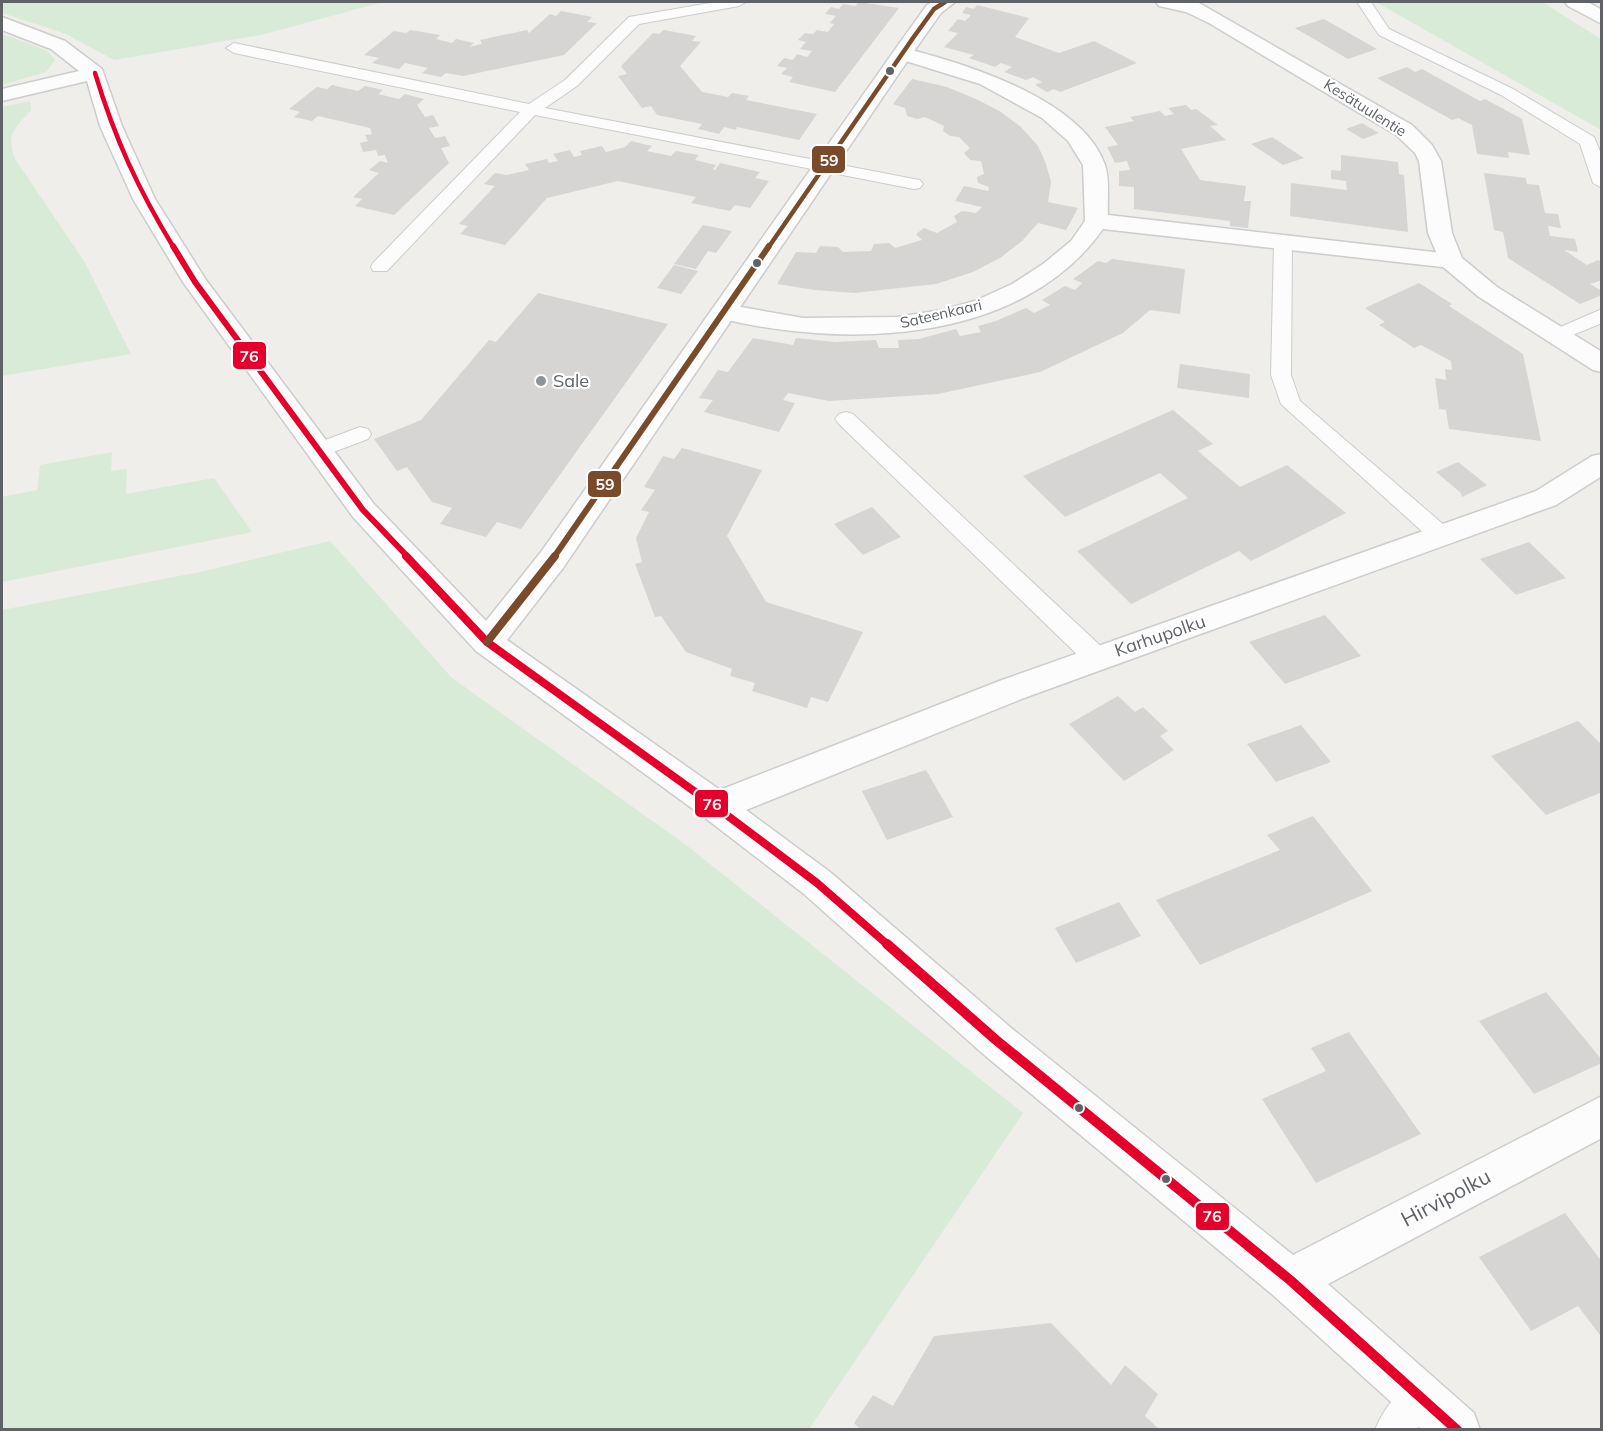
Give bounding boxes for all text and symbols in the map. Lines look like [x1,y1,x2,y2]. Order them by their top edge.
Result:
unlabelled marker [884,65,896,77]
street label: Kesätuulentie [1320,75,1410,141]
line badge: 59 [811,145,846,174]
text: 59 [819,150,839,170]
unlabelled marker [751,257,763,269]
street label: Sateenkaari [898,295,984,332]
line badge: 76 [232,341,267,370]
text: 76 [239,346,259,366]
place label: Sale [553,369,589,392]
marker: Sale [534,374,548,388]
line badge: 59 [587,470,622,498]
text: 59 [595,474,615,494]
street label: Karhupolku [1111,609,1208,662]
line badge: 76 [694,789,729,818]
text: 76 [702,794,722,814]
unlabelled marker [1073,1102,1085,1114]
street label: Hirvipolku [1396,1163,1495,1232]
unlabelled marker [1160,1173,1172,1185]
line badge: 76 [1195,1202,1230,1231]
text: 76 [1202,1206,1222,1226]

